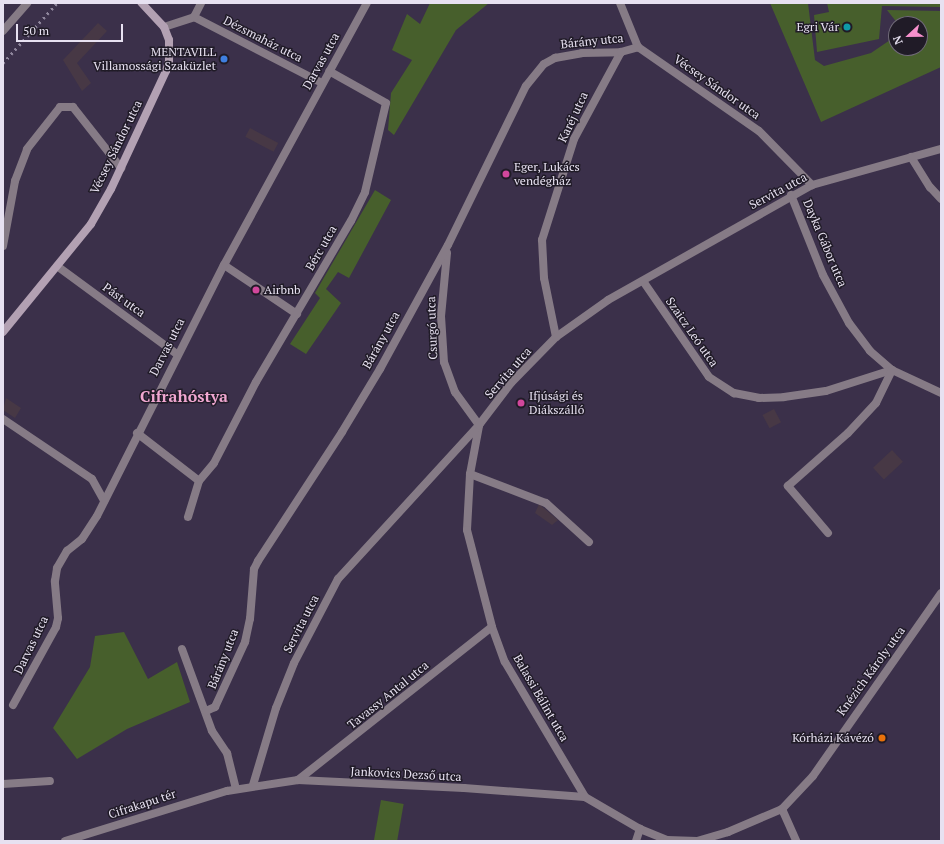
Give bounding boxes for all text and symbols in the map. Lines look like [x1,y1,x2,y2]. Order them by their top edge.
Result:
street label: Dézsmaház utca [221,13,305,65]
scale bar [18,16,125,42]
north arrow [888,16,928,56]
place label: Egri Vár [796,20,839,34]
marker: Egri Vár [842,22,852,32]
text: 50 m [23,23,49,38]
street label: Darvas utca [300,30,342,92]
street label: Bárány utca [560,31,624,51]
text: N [890,34,906,47]
place label: MENTAVILL Villamossági Szaküzlet [93,45,216,73]
street label: Vécsey Sándor utca [671,52,763,122]
marker: MENTAVILL Villamossági Szaküzlet [219,54,229,64]
street label: Karéj utca [555,90,591,144]
street label: Vécsey Sándor utca [87,98,145,196]
place label: Eger, Lukács vendégház [514,160,580,188]
marker: Eger, Lukács vendégház [501,169,511,179]
street label: Servita utca [747,170,809,212]
street label: Dayka Gábor utca [800,197,850,289]
street label: Bérc utca [302,223,340,273]
street label: Pást utca [100,280,148,320]
place label: Airbnb [264,283,301,297]
marker: Airbnb [251,285,261,295]
street label: Szaicz Leó utca [663,295,721,369]
street label: Csurgó utca [424,296,440,360]
street label: Bárány utca [359,309,403,371]
street label: Darvas utca [146,316,188,378]
street label: Servita utca [482,344,534,402]
district label: Cifrahóstya [140,386,228,406]
place label: Ifjúsági és Diákszálló [529,389,584,417]
marker: Ifjúsági és Diákszálló [516,398,526,408]
street label: Servita utca [280,592,322,656]
street label: Darvas utca [11,614,51,676]
street label: Knézich Károly utca [834,624,908,718]
street label: Bárány utca [204,627,242,691]
street label: Balassi Bálint utca [510,652,572,744]
street label: Tavassy Antal utca [345,658,431,732]
place label: Kórházi Kávézó [792,731,874,745]
marker: Kórházi Kávézó [877,733,887,743]
street label: Jankovics Dezső utca [350,764,462,784]
street label: Cifrakapu tér [106,786,178,822]

